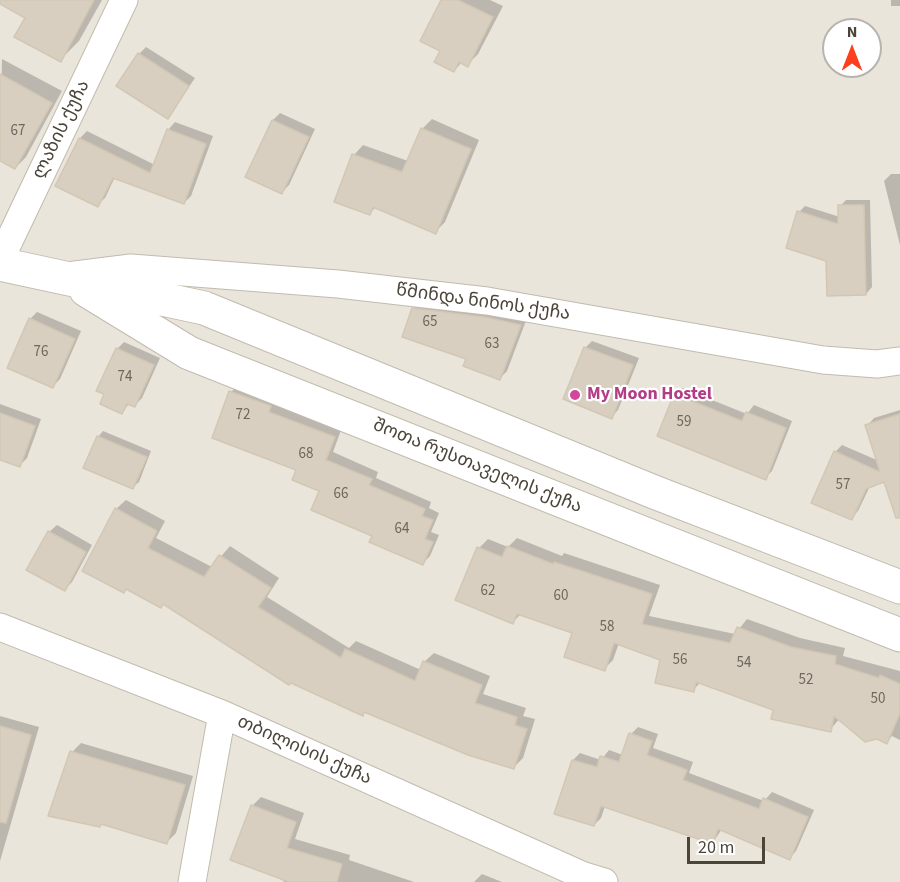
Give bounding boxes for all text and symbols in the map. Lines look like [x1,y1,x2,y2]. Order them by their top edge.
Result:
north arrow [822,18,882,78]
text: N [847,21,857,43]
street label: ლაზის ქუჩა [29,77,95,183]
house number: 67 [11,123,25,141]
street label: წმინდა ნინოს ქუჩა [395,280,571,326]
house number: 65 [423,314,437,332]
house number: 63 [485,336,499,354]
house number: 76 [34,344,48,362]
house number: 74 [118,369,132,387]
place label: My Moon Hostel [587,384,712,406]
marker: My Moon Hostel [568,388,582,402]
house number: 72 [236,407,250,425]
house number: 59 [677,414,691,432]
street label: შოთა რუსთაველის ქუჩა [369,415,585,519]
house number: 68 [299,446,313,464]
house number: 57 [836,477,850,495]
house number: 66 [334,486,348,504]
house number: 64 [395,521,409,539]
house number: 62 [481,583,495,601]
house number: 60 [554,588,568,606]
house number: 58 [600,619,614,637]
house number: 56 [673,652,687,670]
house number: 54 [737,655,751,673]
house number: 52 [799,672,813,690]
house number: 50 [871,691,885,709]
street label: თბილისის ქუჩა [233,712,375,790]
scale bar [690,825,768,863]
text: 20 m [698,835,734,860]

